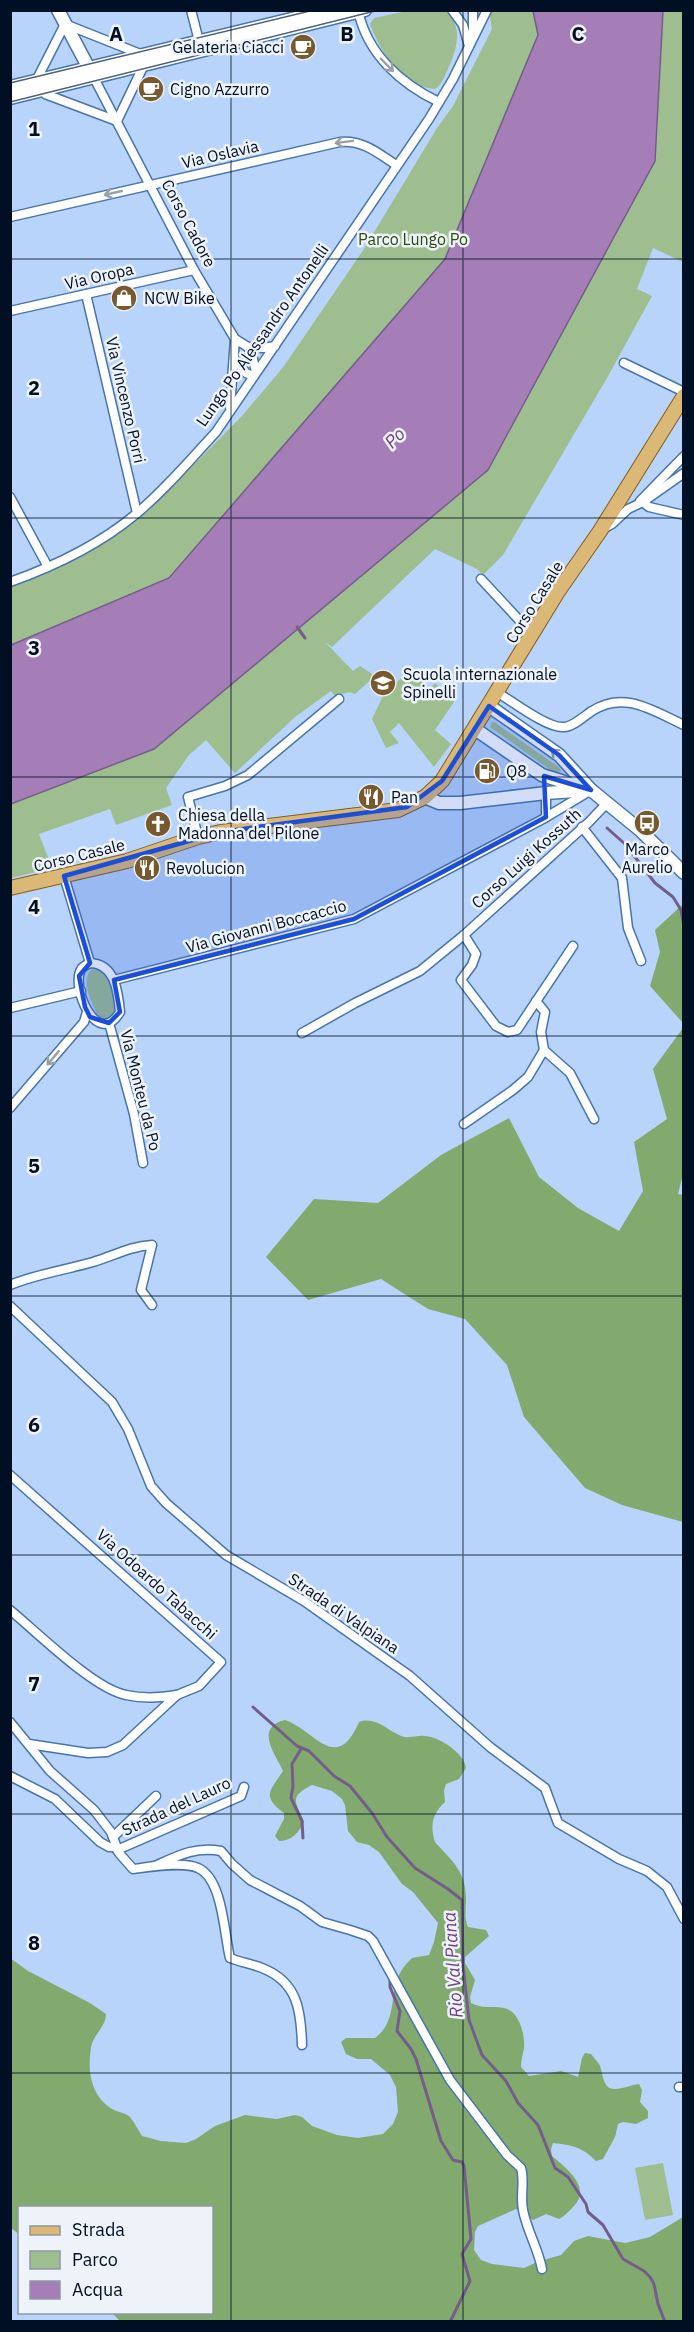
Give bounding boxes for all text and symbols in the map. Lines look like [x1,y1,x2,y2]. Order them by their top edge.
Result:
text: A [109,20,123,47]
text: B [340,20,354,47]
text: C [571,20,585,47]
cafe icon: Gelateria Ciacci [288,32,318,62]
place label: Gelateria Ciacci [172,37,284,57]
one-way arrow [380,58,395,73]
cafe icon: Cigno Azzurro [136,74,166,104]
place label: Cigno Azzurro [170,79,269,99]
text: 1 [28,115,40,142]
street label: Via Oslavia [180,135,261,173]
one-way arrow [335,137,354,148]
street label: Corso Cadore [157,176,221,271]
one-way arrow [103,188,122,200]
park label: Parco Lungo Po [358,229,468,249]
street label: Lungo Po Alessandro Antonelli [191,240,333,430]
street label: Via Oropa [63,258,136,294]
shop icon: NCW Bike [109,283,139,313]
place label: NCW Bike [144,288,215,308]
street label: Via Vincenzo Porri [102,335,150,465]
text: 2 [28,374,40,401]
water label: Po [379,422,410,453]
street label: Corso Casale [501,557,567,647]
text: 3 [28,634,40,661]
place label: Scuola internazionale Spinelli [403,664,557,702]
school or university icon: Scuola internazionale Spinelli [368,668,398,698]
one-way arrow [551,748,566,762]
fuel station icon: Q8 [472,756,502,786]
place label: Q8 [506,761,527,781]
restaurant icon: Pan [356,782,386,812]
place label: Pan [391,787,418,807]
street label: Corso Luigi Kossuth [467,804,585,912]
place label: Chiesa della Madonna del Pilone [178,805,320,843]
bus stop icon: Marco Aurelio [632,808,662,838]
church icon: Chiesa della Madonna del Pilone [143,809,173,839]
street label: Corso Casale [31,834,127,876]
place label: Marco Aurelio [621,839,673,877]
restaurant icon: Revolucion [132,853,162,883]
place label: Revolucion [166,858,245,878]
text: 4 [28,893,40,920]
street label: Via Giovanni Boccaccio [184,895,348,957]
street label: Via Monteu da Po [116,1027,166,1153]
one-way arrow [46,1050,60,1065]
text: 5 [28,1152,40,1179]
text: 6 [28,1411,40,1438]
street label: Via Odoardo Tabacchi [93,1525,221,1643]
street label: Strada di Valpiana [285,1568,404,1658]
text: 7 [28,1670,40,1697]
street label: Strada del Lauro [119,1772,233,1840]
water label: Rio Val Piana [437,1911,468,2019]
text: 8 [28,1929,40,1956]
legend [18,2206,213,2314]
text: Strada [72,2218,125,2241]
text: Parco [72,2248,118,2271]
text: Acqua [72,2278,123,2301]

